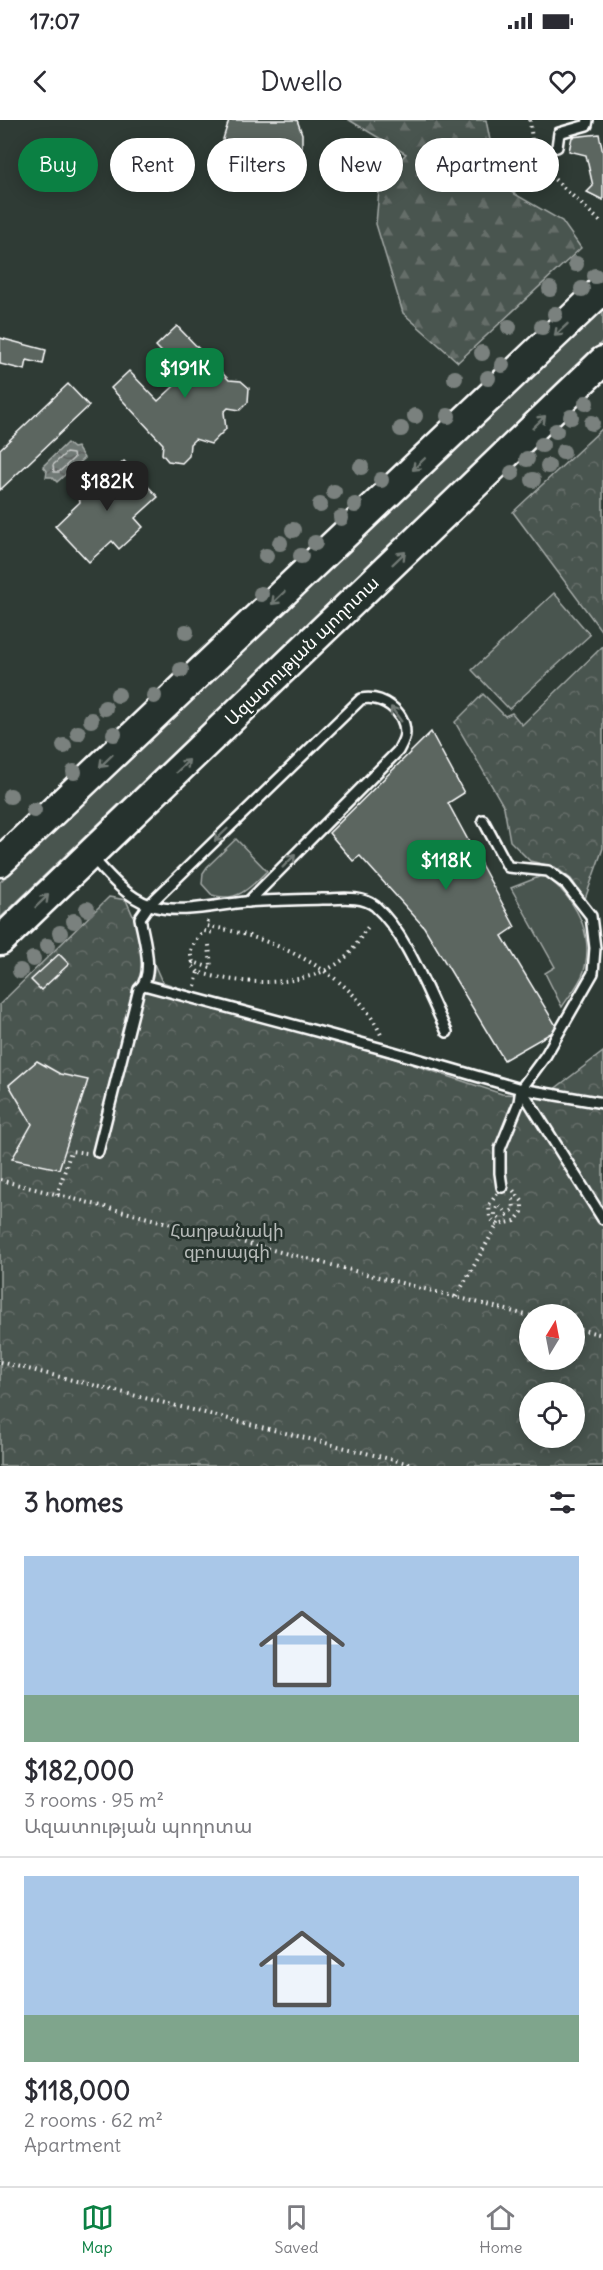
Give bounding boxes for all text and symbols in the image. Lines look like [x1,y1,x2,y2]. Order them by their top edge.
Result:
text: 17:07 [30,7,79,35]
text: Dwello [260,64,343,98]
icon: back [24,65,57,98]
icon: heart [546,65,579,98]
chip: Buy [18,138,98,192]
chip: Rent [110,138,195,192]
chip: Filters [207,138,307,192]
chip: New [319,138,403,192]
chip: Apartment [415,138,559,192]
one-way arrow [553,322,568,337]
pin: $191K [143,348,227,399]
text: $191K [160,355,210,380]
one-way arrow [532,415,547,430]
one-way arrow [412,457,427,471]
pin: $182K [65,461,149,512]
text: $182K [80,468,134,493]
one-way arrow [391,550,406,565]
street label: Ազատության պողոտա [220,571,384,730]
one-way arrow [270,591,285,605]
one-way arrow [390,706,403,722]
one-way arrow [99,754,114,768]
one-way arrow [175,759,190,773]
one-way arrow [213,828,228,842]
pin: $118K [404,840,488,891]
text: $118K [421,847,471,872]
one-way arrow [282,853,297,868]
one-way arrow [35,894,50,908]
park label: Հաղթանակի զբոսայգի [170,1219,284,1263]
north arrow [519,1304,585,1370]
map controls [519,1304,585,1448]
button: locate [519,1382,585,1448]
text: 3 homes [24,1486,123,1519]
icon: filters [546,1486,579,1519]
icon: home [248,1595,356,1703]
text: $182,000 [24,1754,134,1787]
text: 3 rooms · 95 m² [24,1787,164,1812]
text: Ազատության պողոտա [24,1813,252,1838]
icon: home [248,1915,356,2023]
text: $118,000 [24,2074,130,2107]
text: 2 rooms · 62 m² [24,2107,163,2132]
text: Apartment [24,2132,121,2157]
tab: Map [81,2201,114,2257]
tab: Saved [275,2201,318,2257]
tab: Home [479,2201,522,2257]

